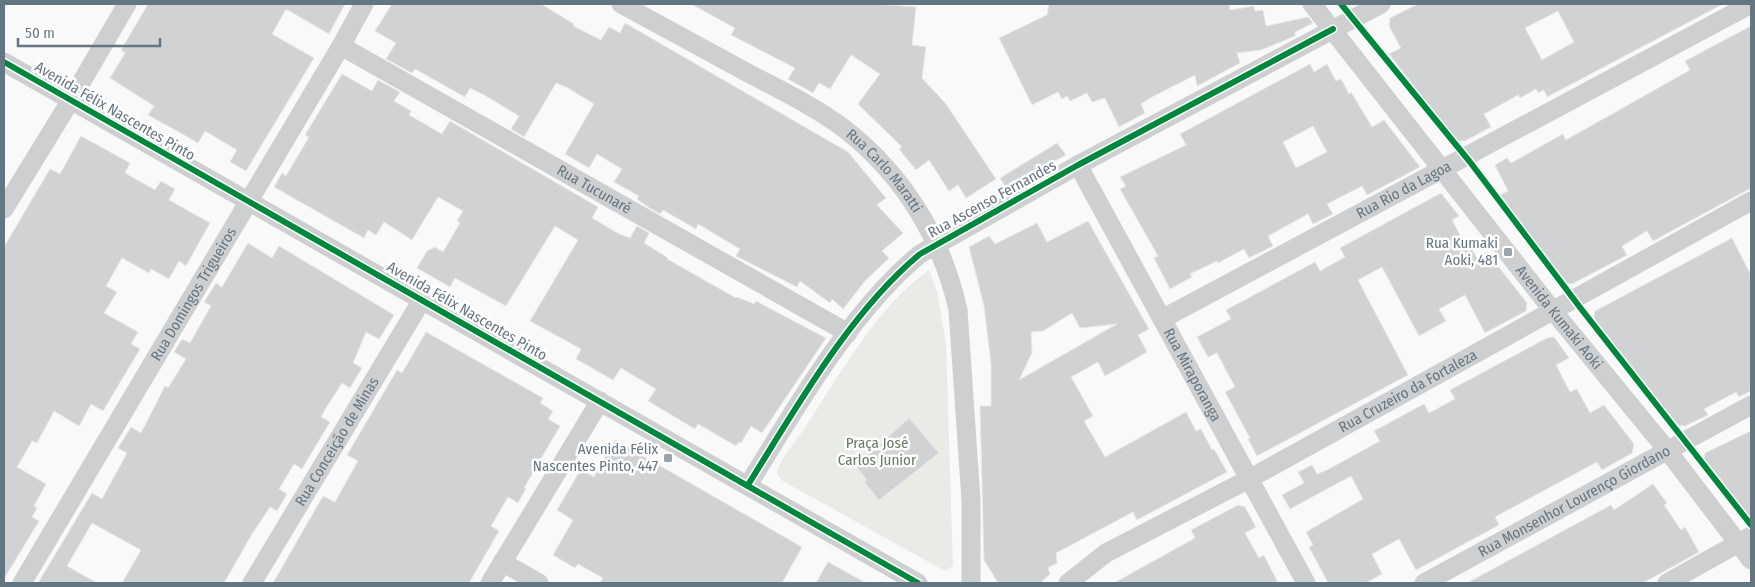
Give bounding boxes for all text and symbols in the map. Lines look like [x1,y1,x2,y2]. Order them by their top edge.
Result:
scale bar [18,15,160,47]
text: 50 m [25,24,55,42]
street label: Avenida Félix Nascentes Pinto [32,58,198,164]
street label: Rua Carlo Maratti [843,125,926,216]
street label: Rua Ascenso Fernandes [925,156,1059,242]
street label: Rua Rio da Lagoa [1353,157,1454,222]
street label: Rua Tucunaré [554,161,635,218]
street label: Rua Domingos Trigueiros [147,224,240,364]
place label: Rua Kumaki Aoki, 481 [1426,234,1498,269]
marker: Rua Kumaki Aoki, 481 [1502,246,1514,258]
street label: Avenida Félix Nascentes Pinto [384,258,550,364]
street label: Avenida Kumaki Aoki [1512,262,1606,373]
street label: Rua Miraporanga [1160,325,1225,425]
street label: Rua Cruzeiro da Fortaleza [1336,346,1480,436]
street label: Rua Conceição de Minas [291,374,383,509]
park label: Praça José Carlos Junior [838,434,917,469]
place label: Avenida Félix Nascentes Pinto, 447 [533,440,658,475]
street label: Rua Monsenhor Lourenço Giordano [1475,442,1673,561]
marker: Avenida Félix Nascentes Pinto, 447 [662,452,674,464]

